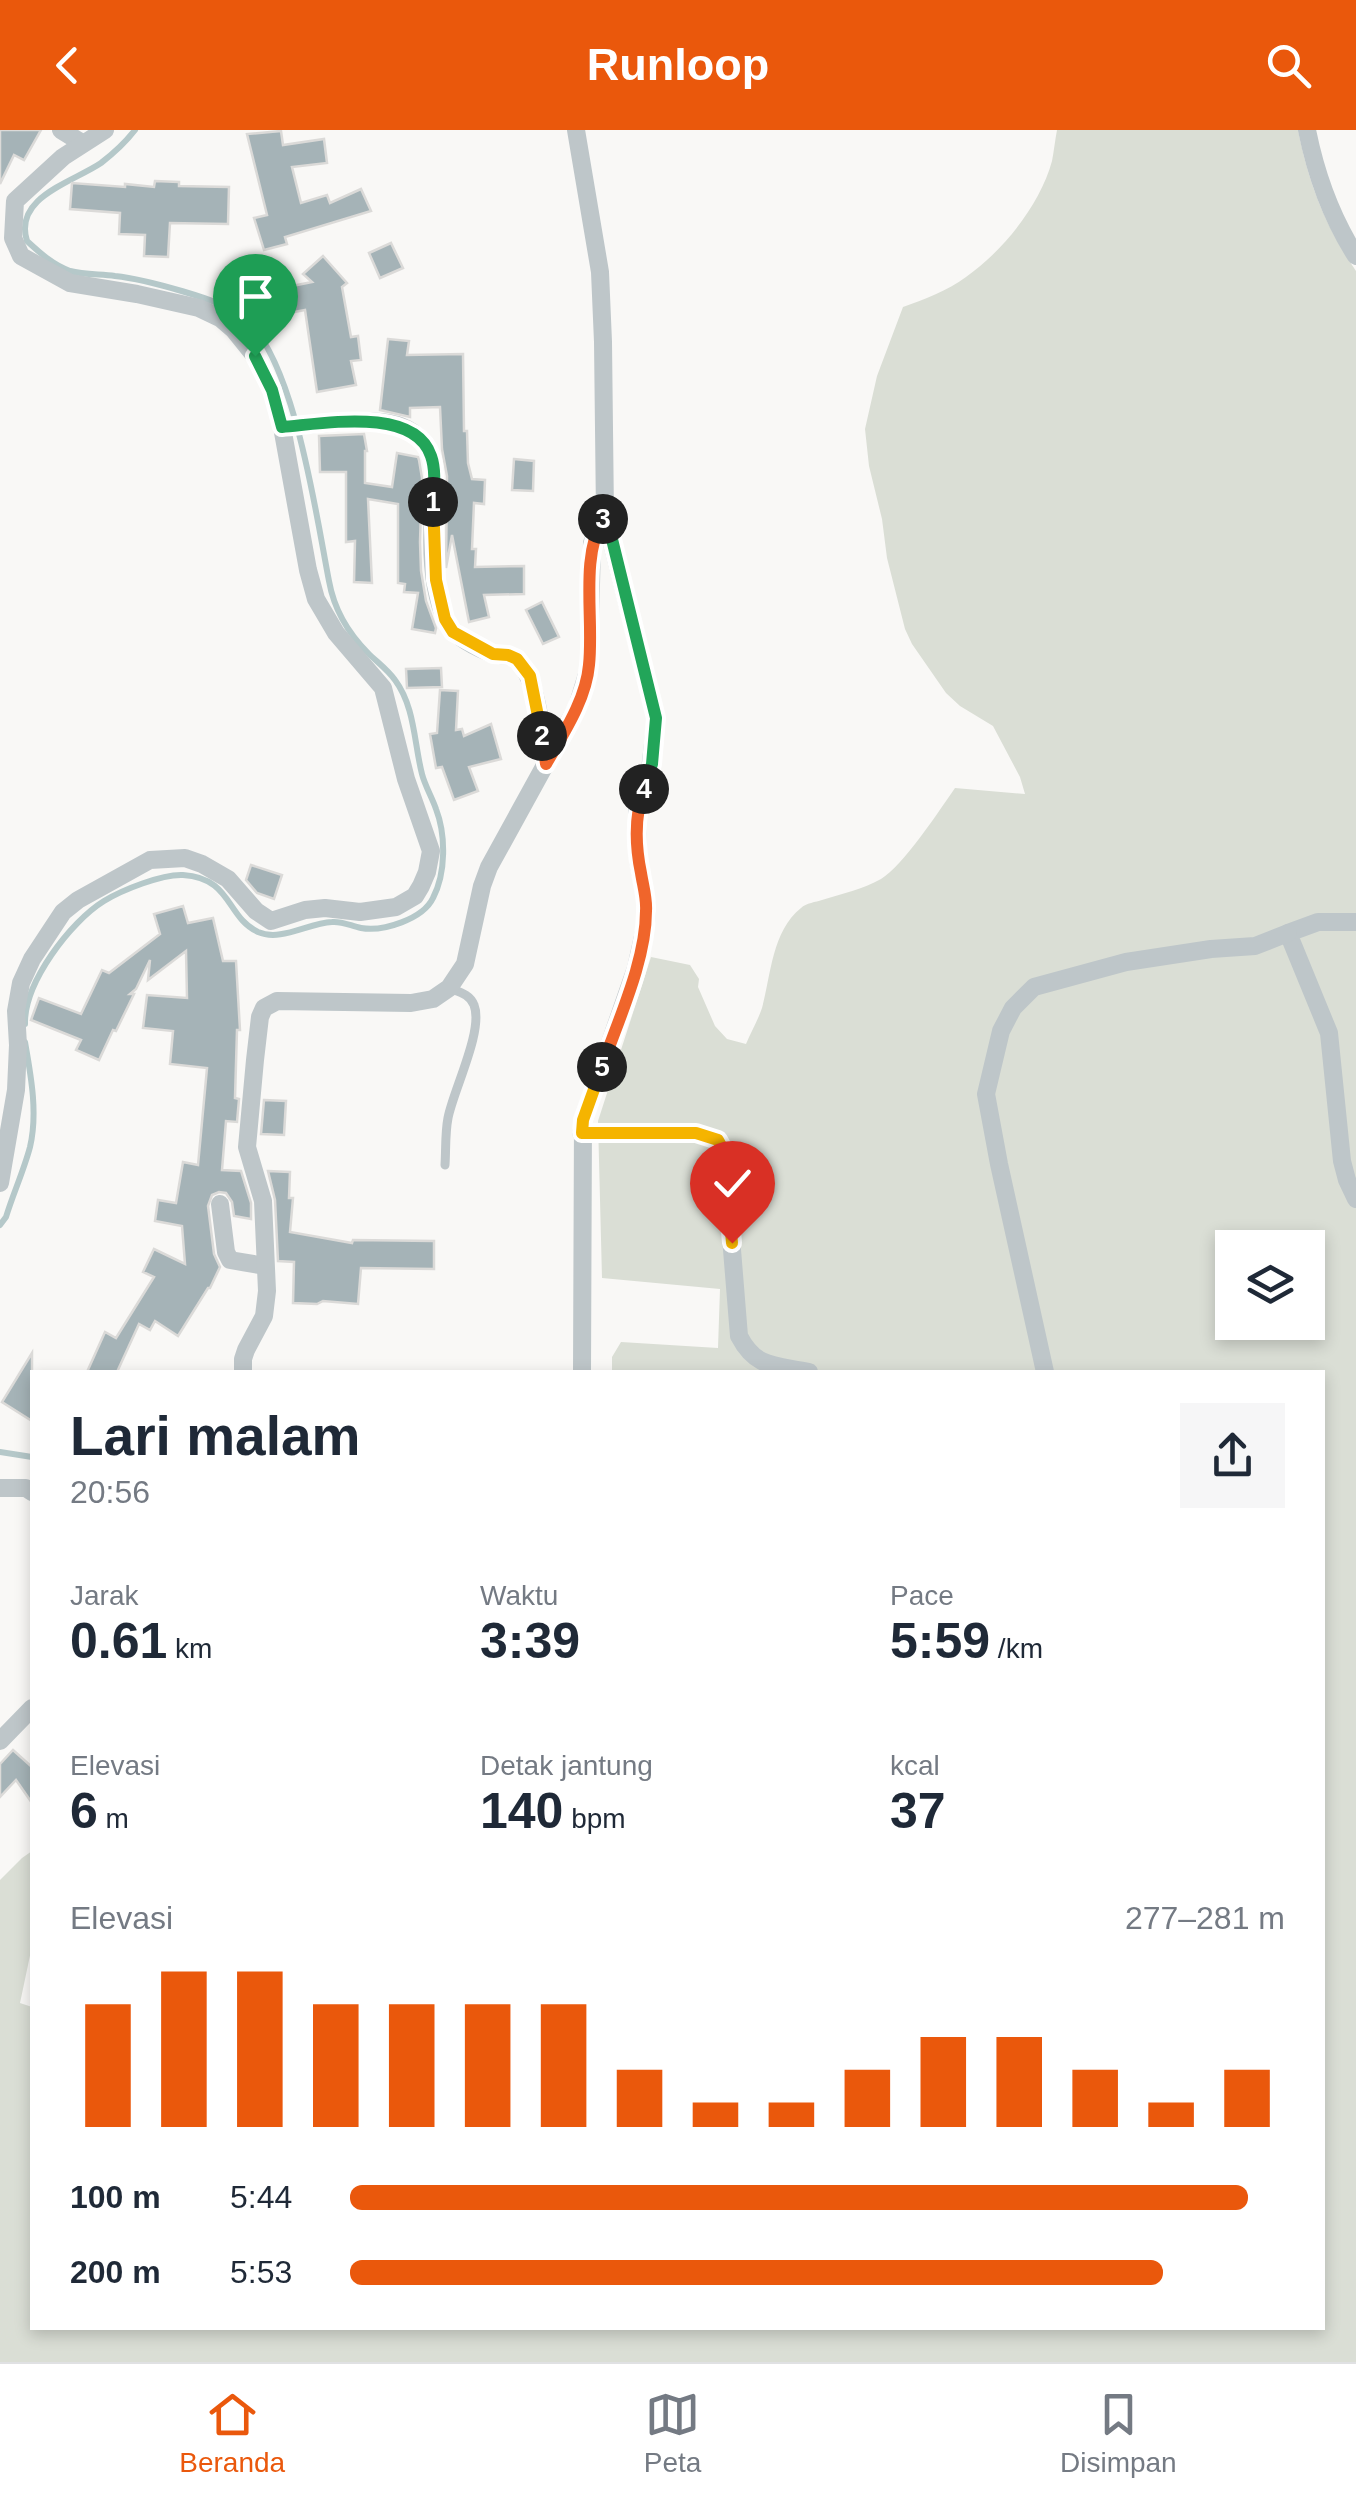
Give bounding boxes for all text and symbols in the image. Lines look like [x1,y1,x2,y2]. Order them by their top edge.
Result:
icon: back [40,38,95,93]
icon: search [1261,38,1316,93]
text: Runloop [587,39,769,90]
pin [213,254,298,357]
icon: arrive [228,269,283,324]
pin: 1 [408,477,458,527]
text: 1 [425,486,441,517]
pin: 3 [578,494,628,544]
text: 3 [595,503,611,534]
pin: 2 [517,711,567,761]
text: 2 [534,720,550,751]
pin: 4 [619,764,669,814]
text: 4 [636,773,652,804]
pin: 5 [577,1042,627,1092]
text: 5 [594,1051,610,1082]
pin [690,1141,775,1244]
icon: check [705,1156,760,1211]
map controls [1215,1230,1325,1340]
button: layers [1215,1230,1325,1340]
button: share [1180,1403,1285,1508]
text: Lari malam [70,1405,360,1467]
text: 20:56 [70,1474,150,1510]
text: Jarak [70,1580,138,1611]
text: Waktu [480,1580,558,1611]
text: Pace [890,1580,954,1611]
text: 0.61 [70,1613,167,1669]
text: 3:39 [480,1613,580,1669]
text: 5:59 [890,1613,990,1669]
text: km [167,1633,212,1664]
text: /km [990,1633,1043,1664]
text: Elevasi [70,1750,160,1781]
text: Detak jantung [480,1750,653,1781]
text: kcal [890,1750,940,1781]
text: 6 [70,1783,98,1839]
text: 140 [480,1783,563,1839]
text: 37 [890,1783,946,1839]
text: m [98,1803,129,1834]
text: bpm [563,1803,626,1834]
text: Elevasi [70,1900,173,1936]
text: 277–281 m [1125,1900,1285,1936]
text: 100 m [70,2179,161,2215]
text: 5:44 [230,2179,292,2215]
text: 200 m [70,2254,161,2290]
text: 5:53 [230,2254,292,2290]
tab: Beranda [179,2387,285,2479]
tab: Peta [644,2387,701,2479]
tab: Disimpan [1060,2387,1177,2479]

